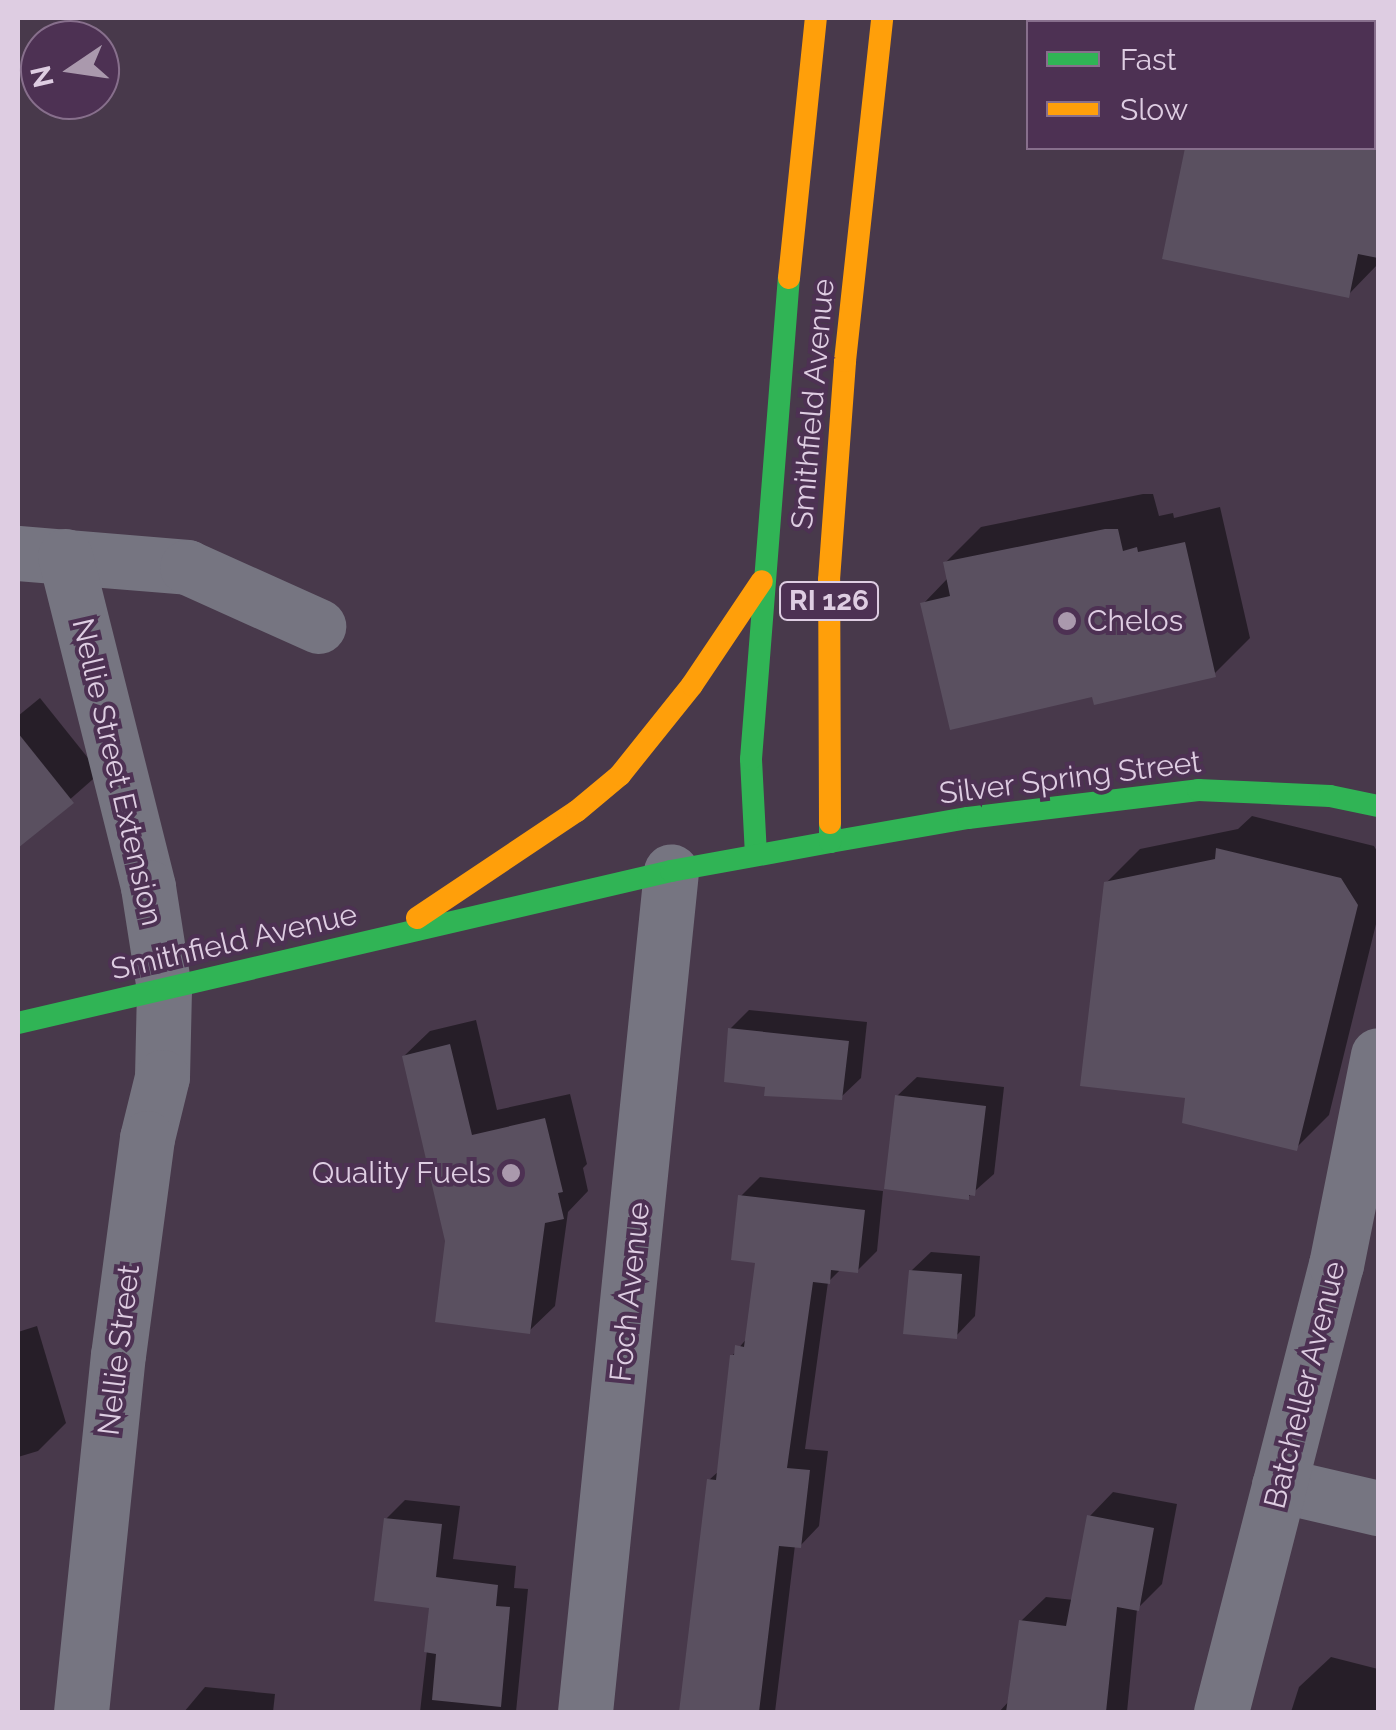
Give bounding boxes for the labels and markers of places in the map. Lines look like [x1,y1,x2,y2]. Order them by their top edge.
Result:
place label: Chelos [1087,603,1183,639]
marker: Chelos [1056,610,1078,632]
place label: Quality Fuels [311,1155,491,1191]
marker: Quality Fuels [500,1162,522,1184]

